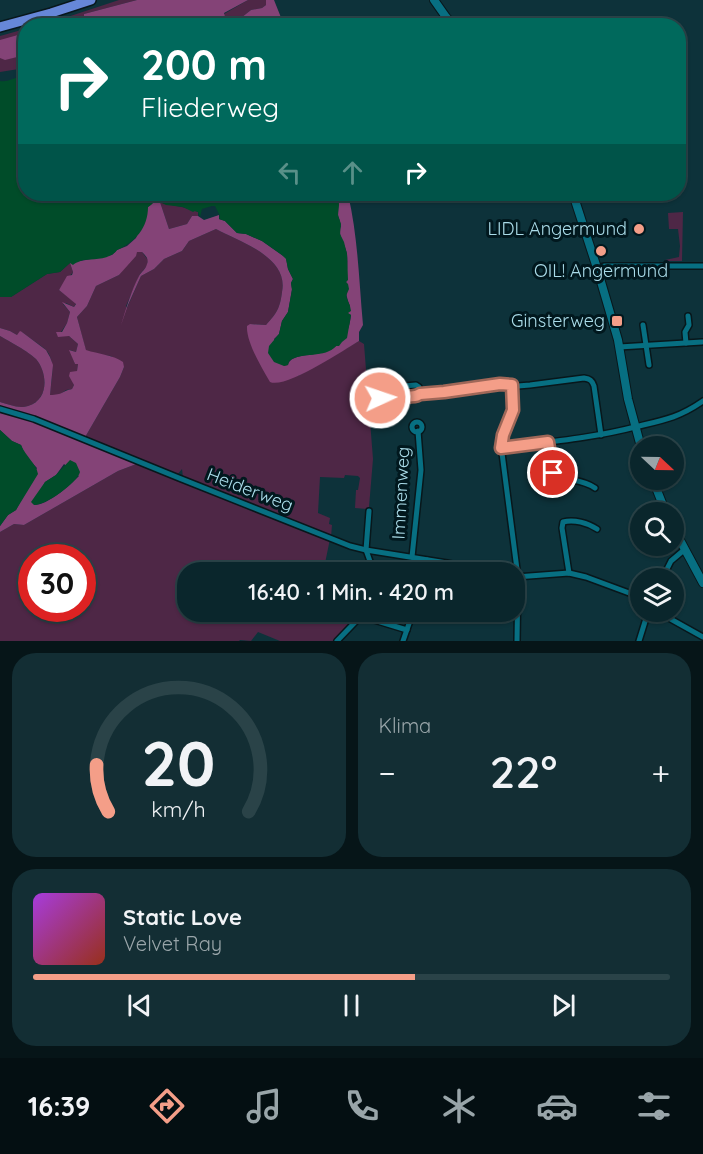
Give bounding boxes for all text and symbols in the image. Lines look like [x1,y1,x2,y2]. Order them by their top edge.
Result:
text: 200 m [141,38,267,91]
icon: right [42,42,120,120]
text: Fliederweg [141,90,279,124]
icon: left [273,156,306,189]
icon: ahead [336,156,369,189]
icon: right [399,156,432,189]
place label: LIDL Angermund [488,217,627,240]
marker: LIDL Angermund [632,222,646,236]
marker: OIL! Angermund [594,244,608,258]
place label: OIL! Angermund [534,259,668,282]
place label: Ginsterweg [511,309,605,332]
marker: Ginsterweg [610,314,624,328]
position arrow [348,366,412,430]
north arrow [630,436,684,490]
map controls [630,436,684,622]
street label: Immenweg [387,446,414,540]
pin [527,447,578,498]
icon: arrive [536,456,569,489]
street label: Heiderweg [204,463,297,517]
button: search [630,502,684,556]
speed limit sign: 30 [18,544,96,622]
button: layers [630,568,684,622]
text: 16:40 · 1 Min. · 420 m [248,578,454,606]
text: Klima [379,713,431,738]
text: 20 [142,724,216,802]
text: 22° [490,743,557,799]
text: − [379,752,396,793]
text: + [651,752,670,793]
text: km/h [152,796,206,822]
text: Static Love [123,903,242,931]
text: Velvet Ray [123,931,222,956]
icon: previous [123,989,156,1022]
icon: pause [335,989,368,1022]
icon: next [547,989,580,1022]
icon: directions [146,1085,188,1127]
icon: music [243,1085,285,1127]
icon: phone [341,1085,383,1127]
icon: climate [438,1085,480,1127]
icon: car [536,1085,578,1127]
icon: filters [633,1085,675,1127]
text: 16:39 [28,1089,90,1123]

